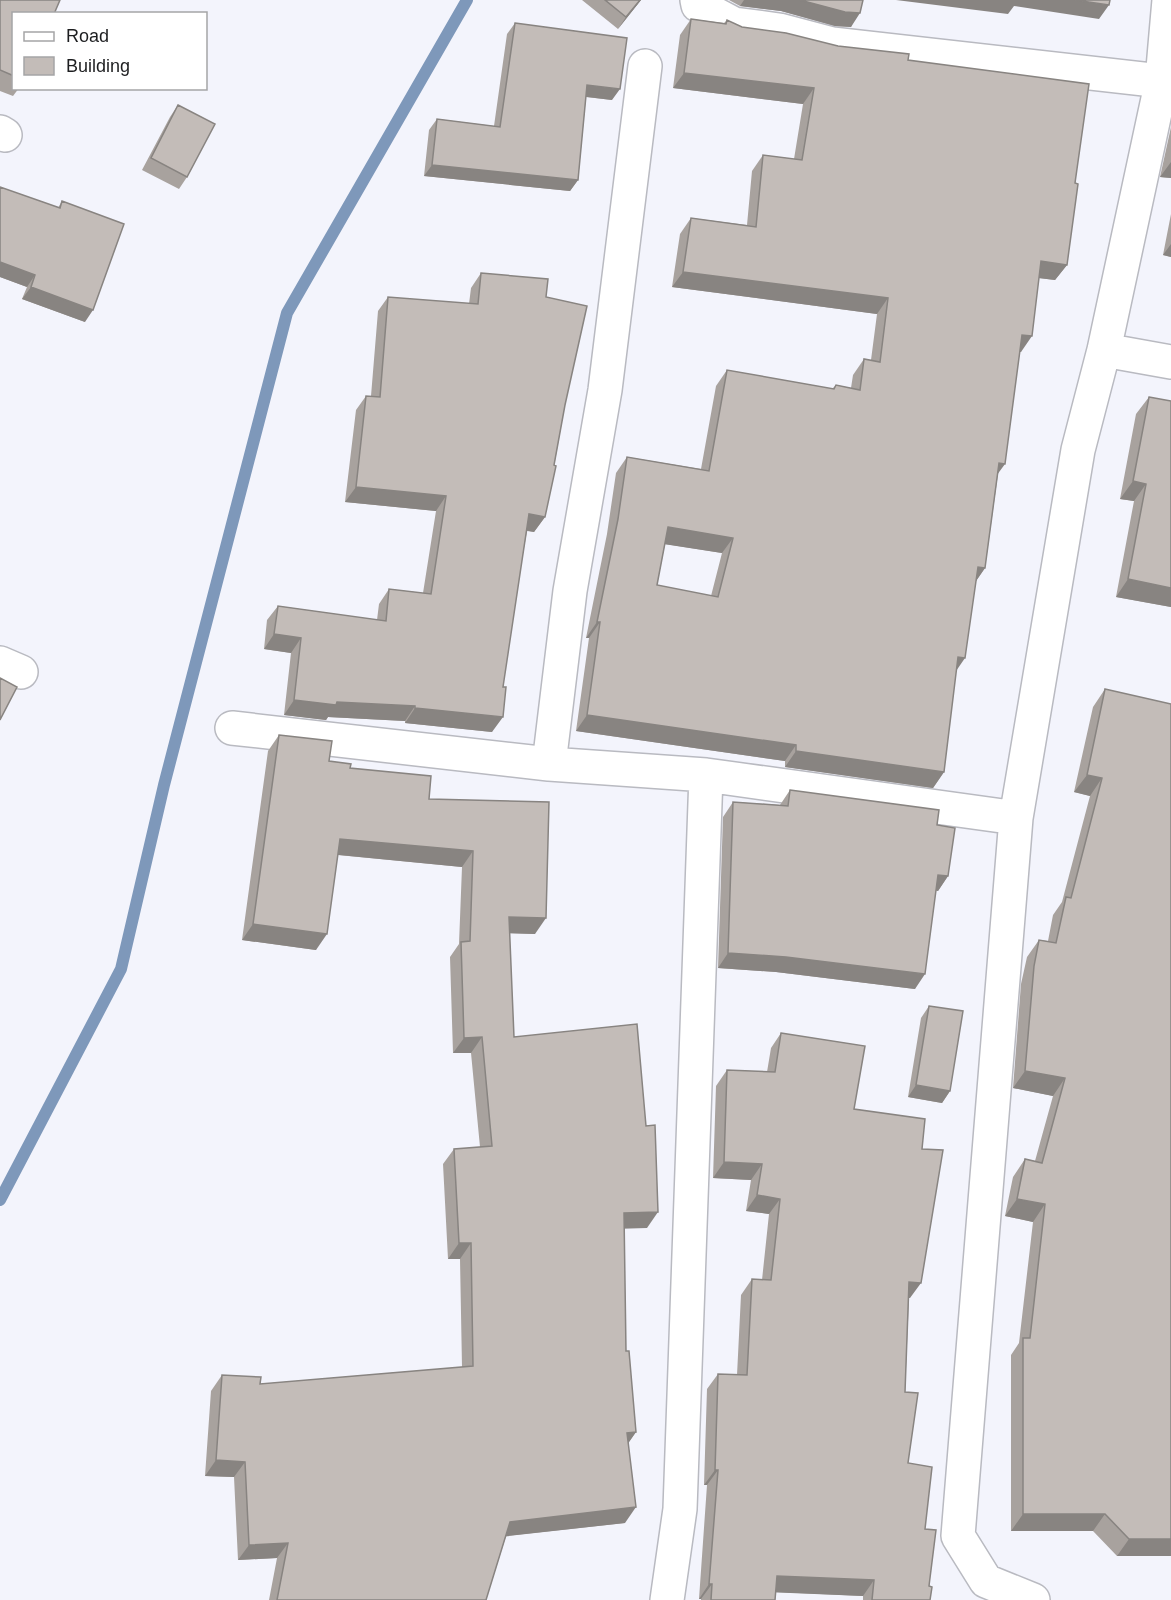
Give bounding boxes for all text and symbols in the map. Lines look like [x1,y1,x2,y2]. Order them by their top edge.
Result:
legend [12,12,207,90]
text: Road [66,26,109,46]
text: Building [66,56,130,76]

